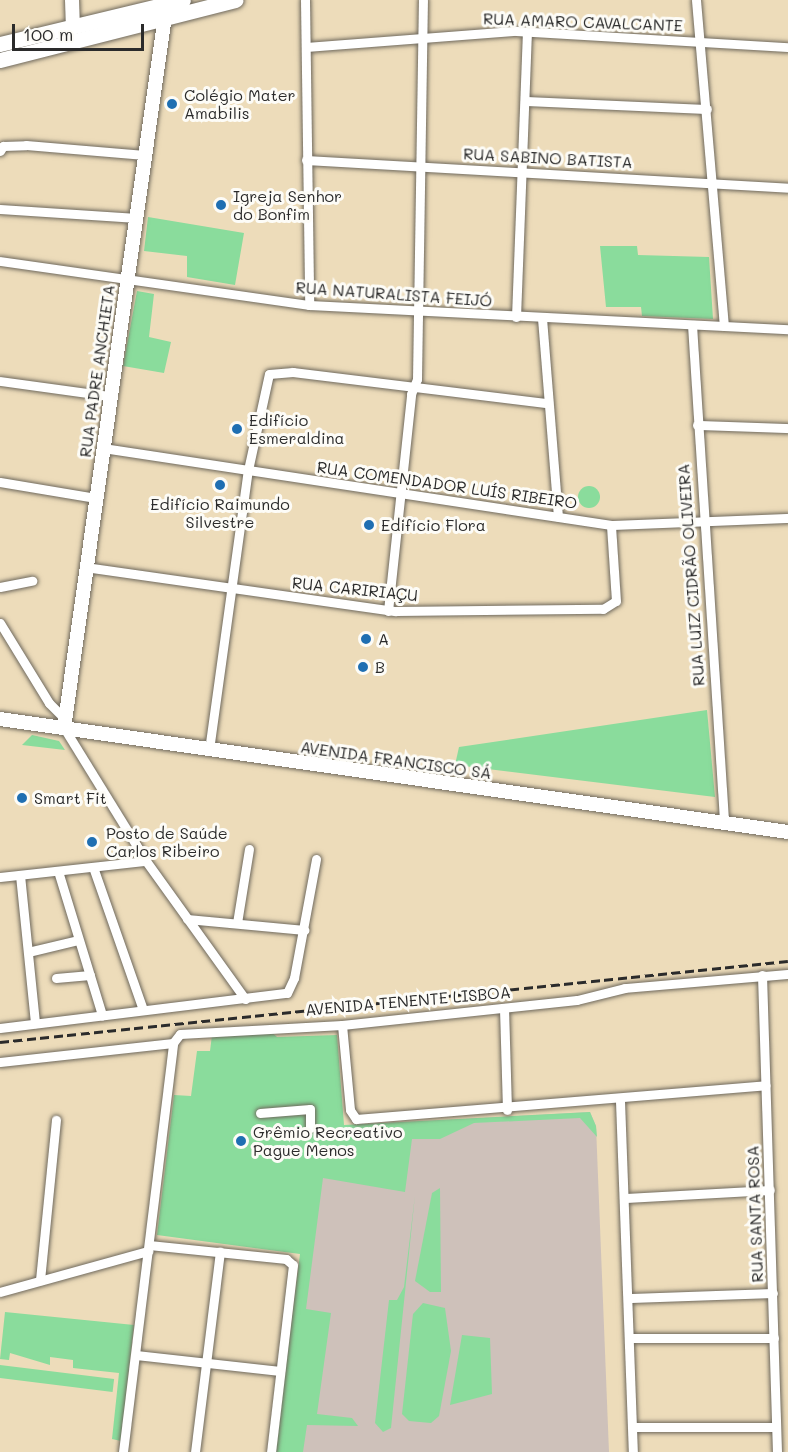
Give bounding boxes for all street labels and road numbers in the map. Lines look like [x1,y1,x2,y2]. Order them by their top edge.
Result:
street label: RUA AMARO CAVALCANTE [483,9,683,35]
street label: RUA SABINO BATISTA [463,144,633,172]
street label: RUA NATURALISTA FEIJÓ [295,278,493,310]
street label: RUA PADRE ANCHIETA [75,283,119,459]
street label: RUA COMENDADOR LUÍS RIBEIRO [316,457,578,513]
street label: RUA LUIZ CIDRÃO OLIVEIRA [674,463,708,687]
street label: RUA CARIRIAÇU [291,573,419,605]
street label: AVENIDA FRANCISCO SÁ [299,737,493,783]
street label: AVENIDA TENENTE LISBOA [304,982,512,1020]
street label: RUA SANTA ROSA [743,1145,767,1283]

